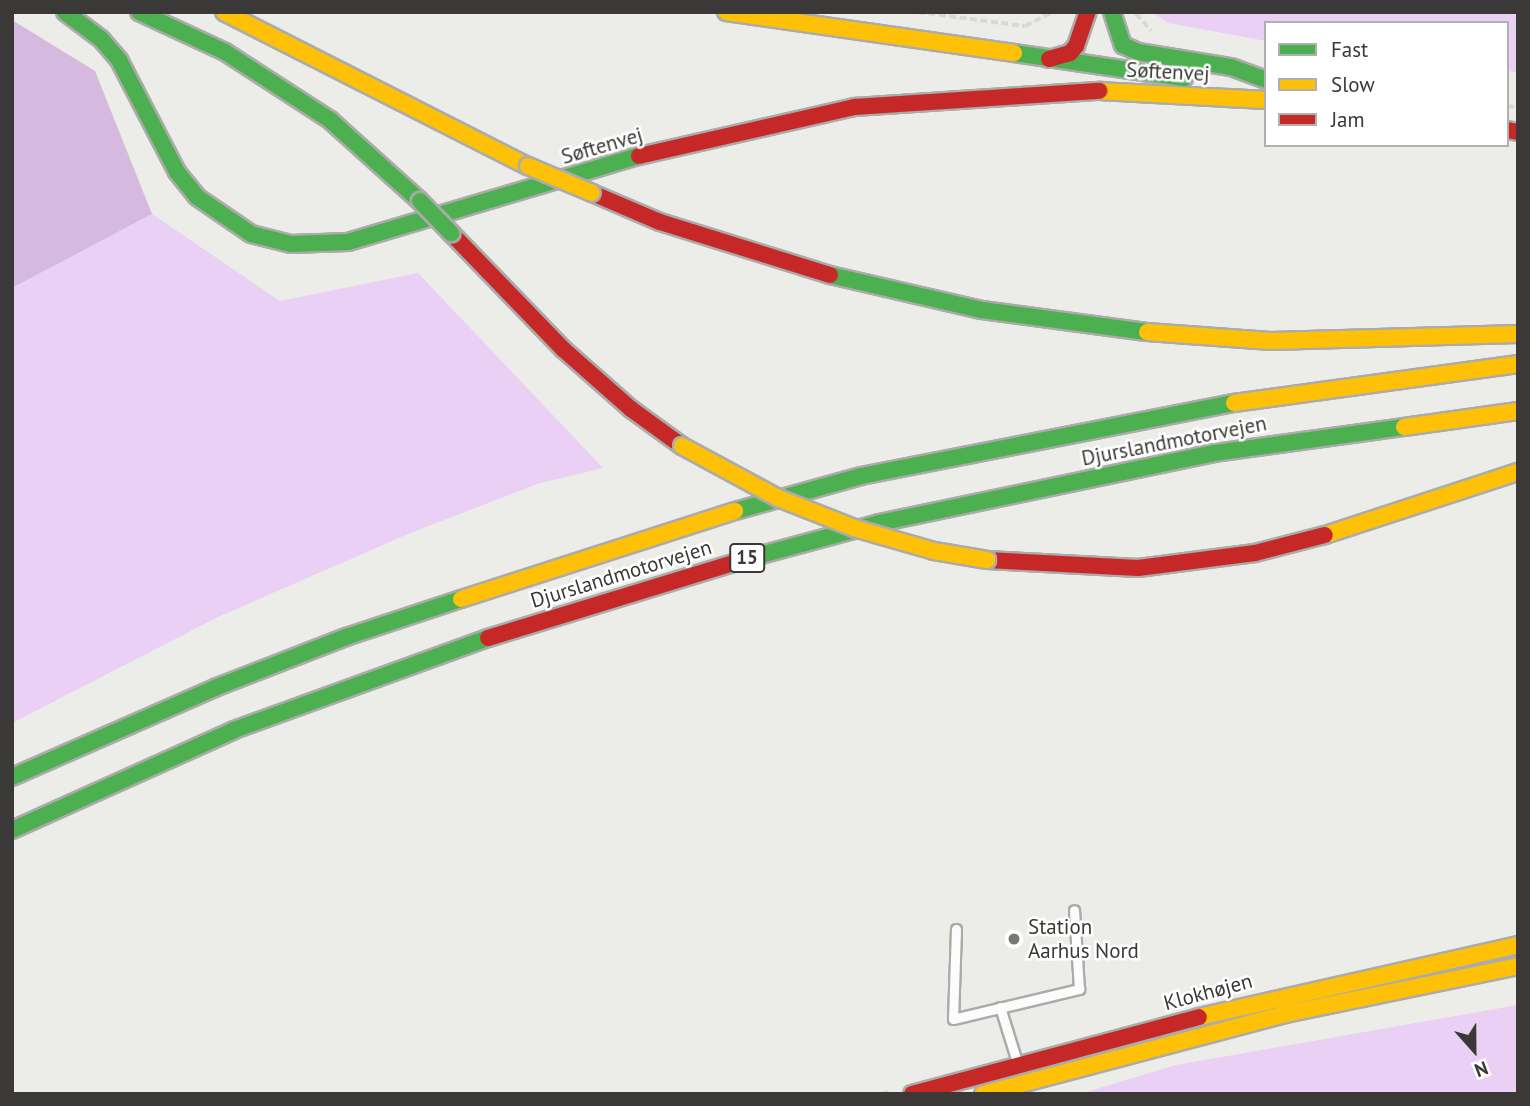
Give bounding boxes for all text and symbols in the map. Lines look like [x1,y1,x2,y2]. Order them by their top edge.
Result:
legend [1264,21,1509,147]
text: Fast [1331,36,1368,63]
street label: Søftenvej [1126,57,1210,87]
text: Slow [1331,71,1375,98]
text: Jam [1331,106,1365,133]
street label: Søftenvej [558,122,646,170]
street label: Djurslandmotorvejen [1079,411,1269,471]
street label: Djurslandmotorvejen [527,534,715,614]
road number: 15 [728,542,766,573]
place label: Station Aarhus Nord [1028,914,1139,964]
marker: Station Aarhus Nord [1006,931,1022,947]
street label: Klokhøjen [1161,968,1255,1016]
north arrow [1439,1015,1509,1085]
text: N [1471,1056,1492,1083]

